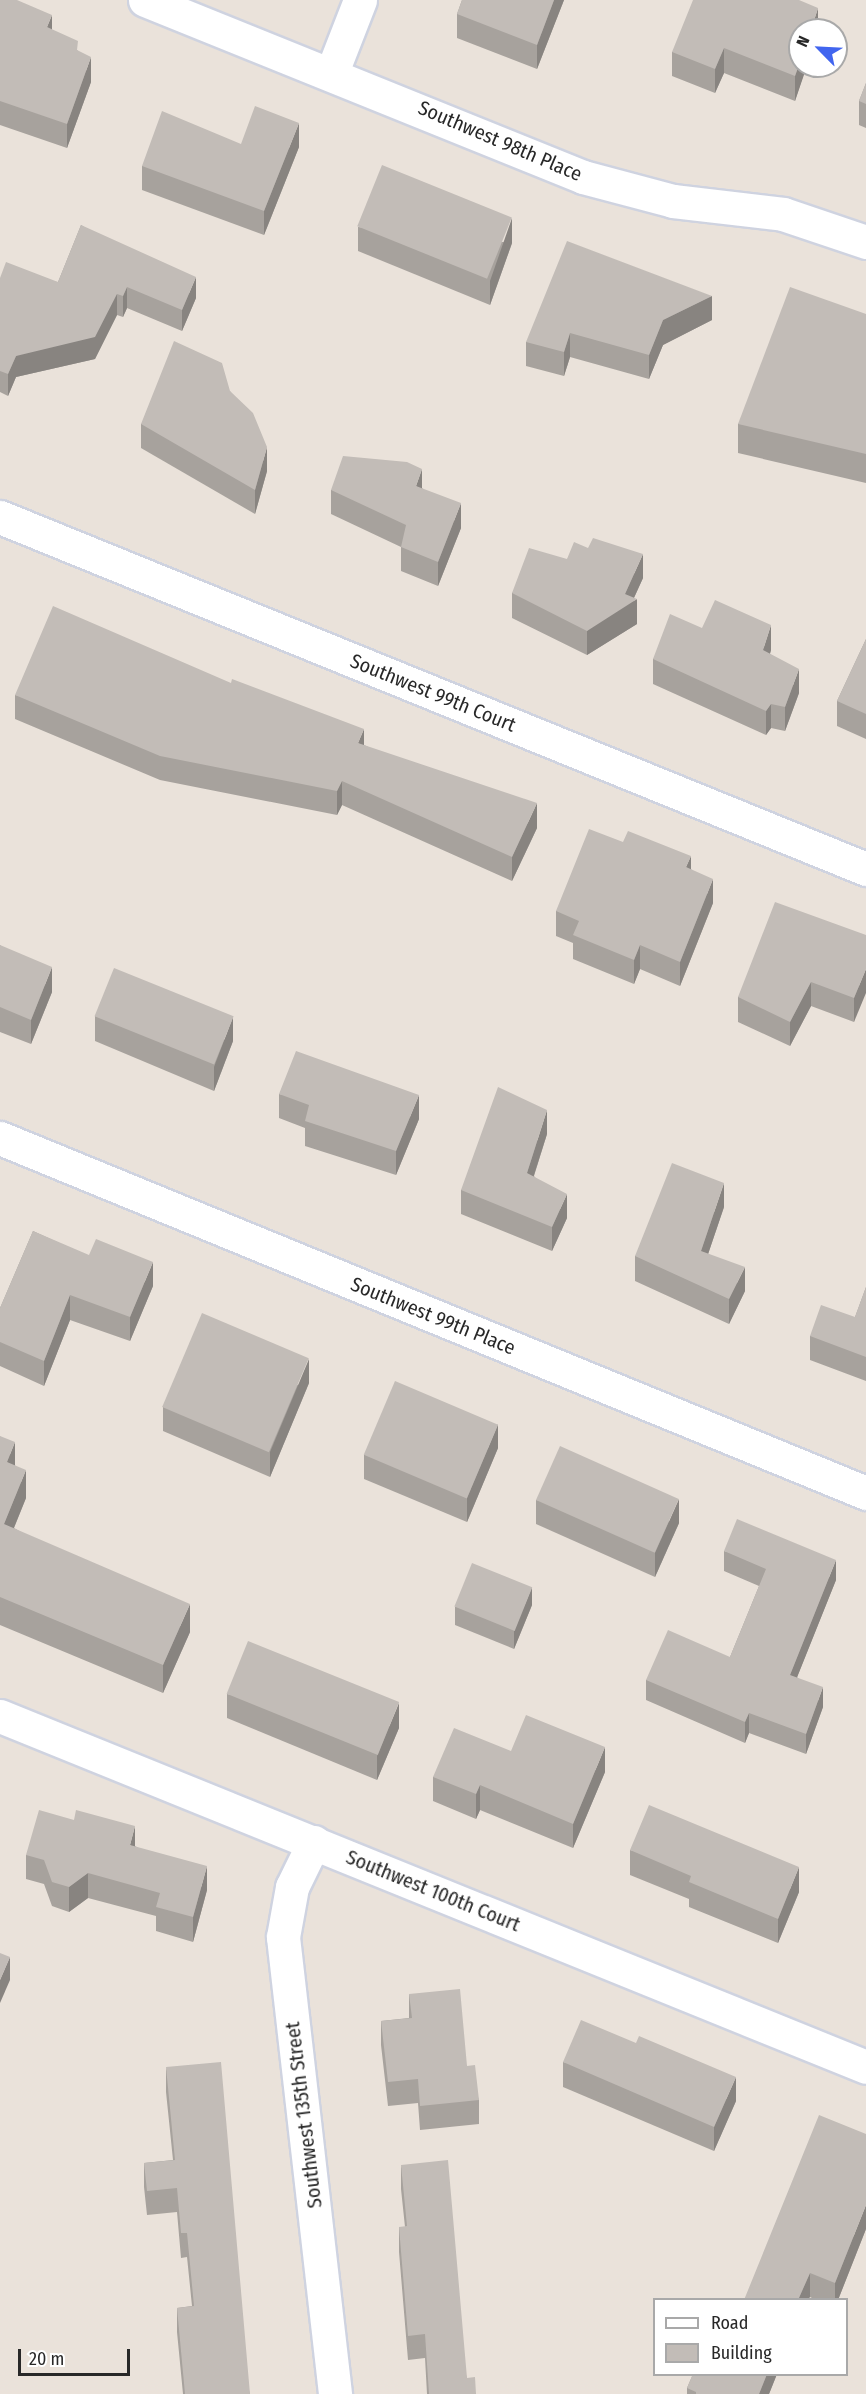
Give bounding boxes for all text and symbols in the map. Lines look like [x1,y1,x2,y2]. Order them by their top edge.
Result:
north arrow [788,18,848,78]
text: N [792,33,814,50]
street label: Southwest 98th Place [415,96,585,186]
street label: Southwest 99th Court [347,649,519,737]
street label: Southwest 99th Place [347,1272,519,1360]
street label: Southwest 100th Court [343,1845,523,1937]
street label: Southwest 135th Street [281,2020,327,2210]
legend [653,2298,848,2376]
text: Road [711,2312,748,2334]
scale bar [21,2337,134,2375]
text: Building [711,2342,772,2364]
text: 20 m [29,2348,64,2370]

